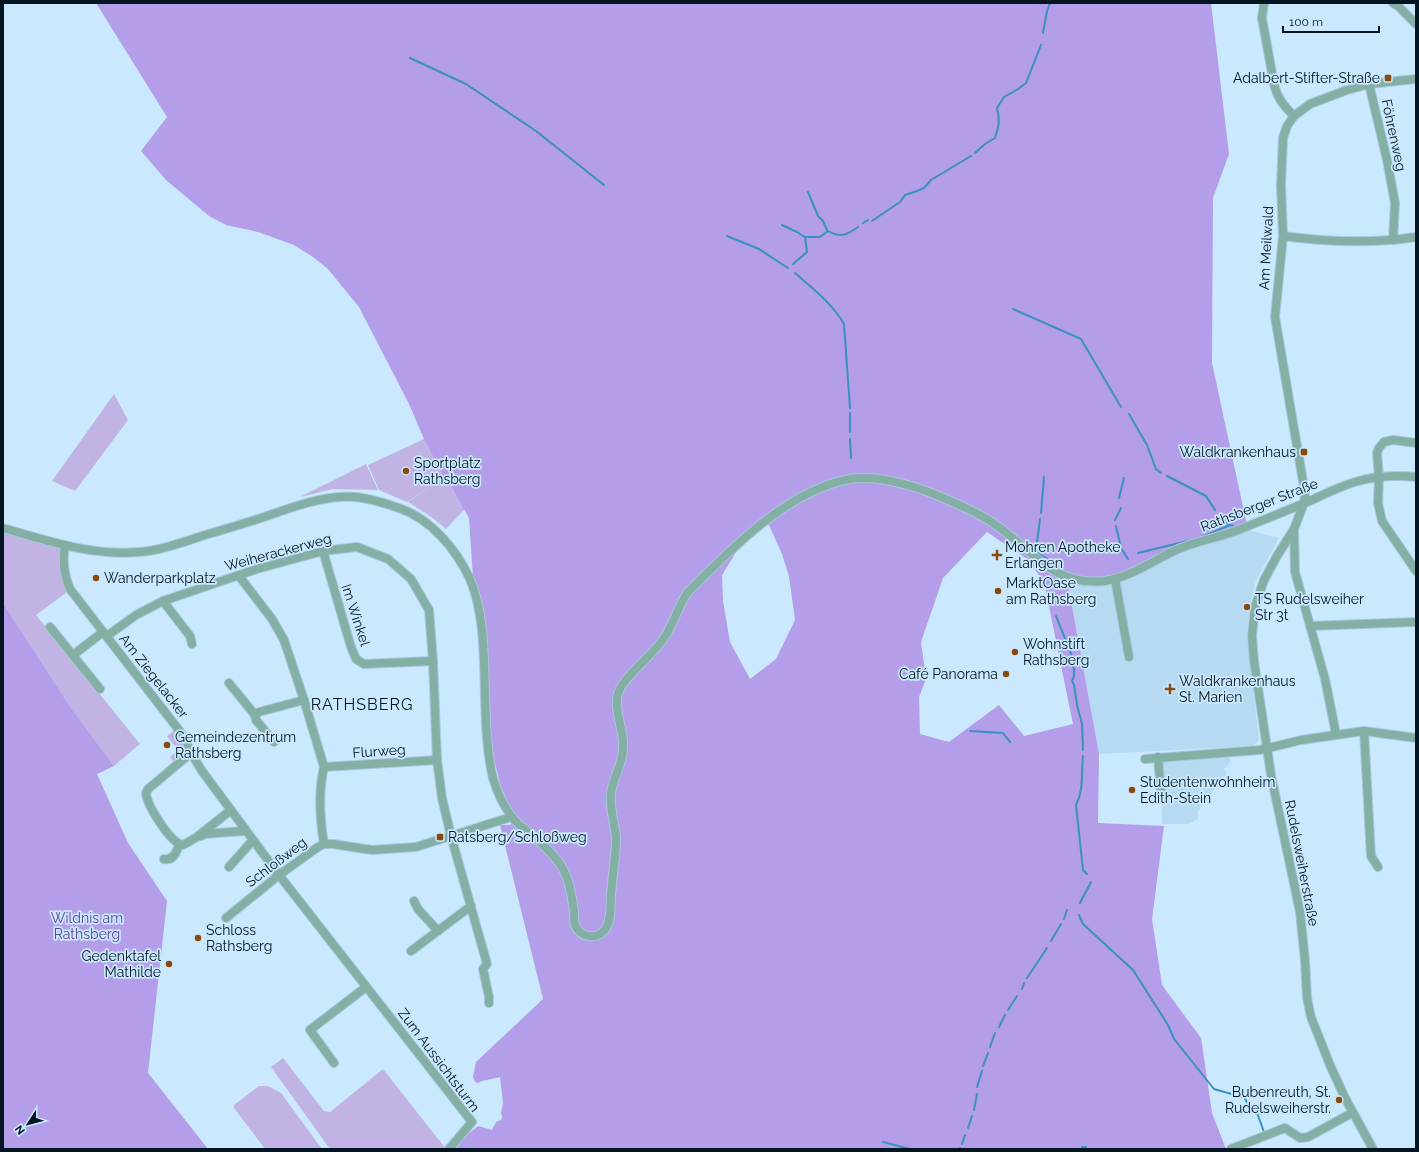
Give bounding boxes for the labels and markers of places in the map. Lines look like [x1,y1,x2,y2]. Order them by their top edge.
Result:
place label: Adalbert-Stifter-Straße [1233,70,1380,86]
marker: Adalbert-Stifter-Straße [1383,73,1393,83]
place label: Waldkrankenhaus [1180,444,1296,460]
marker: Waldkrankenhaus [1299,447,1309,457]
place label: Sportplatz Rathsberg [414,455,481,487]
marker: Sportplatz Rathsberg [401,466,411,476]
place label: Mohren Apotheke Erlangen [1005,539,1121,571]
marker: Mohren Apotheke Erlangen [992,550,1002,560]
place label: Wanderparkplatz [104,570,216,586]
marker: Wanderparkplatz [91,573,101,583]
place label: MarktOase am Rathsberg [1006,575,1097,607]
marker: MarktOase am Rathsberg [993,586,1003,596]
place label: TS Rudelsweiher Str 3t [1255,591,1364,623]
marker: TS Rudelsweiher Str 3t [1242,602,1252,612]
place label: Wohnstift Rathsberg [1023,636,1089,668]
marker: Wohnstift Rathsberg [1010,647,1020,657]
place label: Café Panorama [899,666,998,682]
marker: Café Panorama [1001,669,1011,679]
place label: Waldkrankenhaus St. Marien [1179,673,1296,705]
marker: Waldkrankenhaus St. Marien [1164,683,1176,695]
place label: Gemeindezentrum Rathsberg [175,729,296,761]
marker: Gemeindezentrum Rathsberg [162,740,172,750]
place label: Studentenwohnheim Edith-Stein [1140,774,1275,806]
marker: Studentenwohnheim Edith-Stein [1127,785,1137,795]
place label: Ratsberg/Schloßweg [448,829,587,845]
marker: Ratsberg/Schloßweg [435,832,445,842]
place label: Schloss Rathsberg [206,922,272,954]
marker: Schloss Rathsberg [193,933,203,943]
place label: Gedenktafel Mathilde [82,948,161,980]
marker: Gedenktafel Mathilde [164,959,174,969]
place label: Bubenreuth, St. Rudelsweiherstr. [1225,1084,1331,1116]
marker: Bubenreuth, St. Rudelsweiherstr. [1334,1095,1344,1105]

